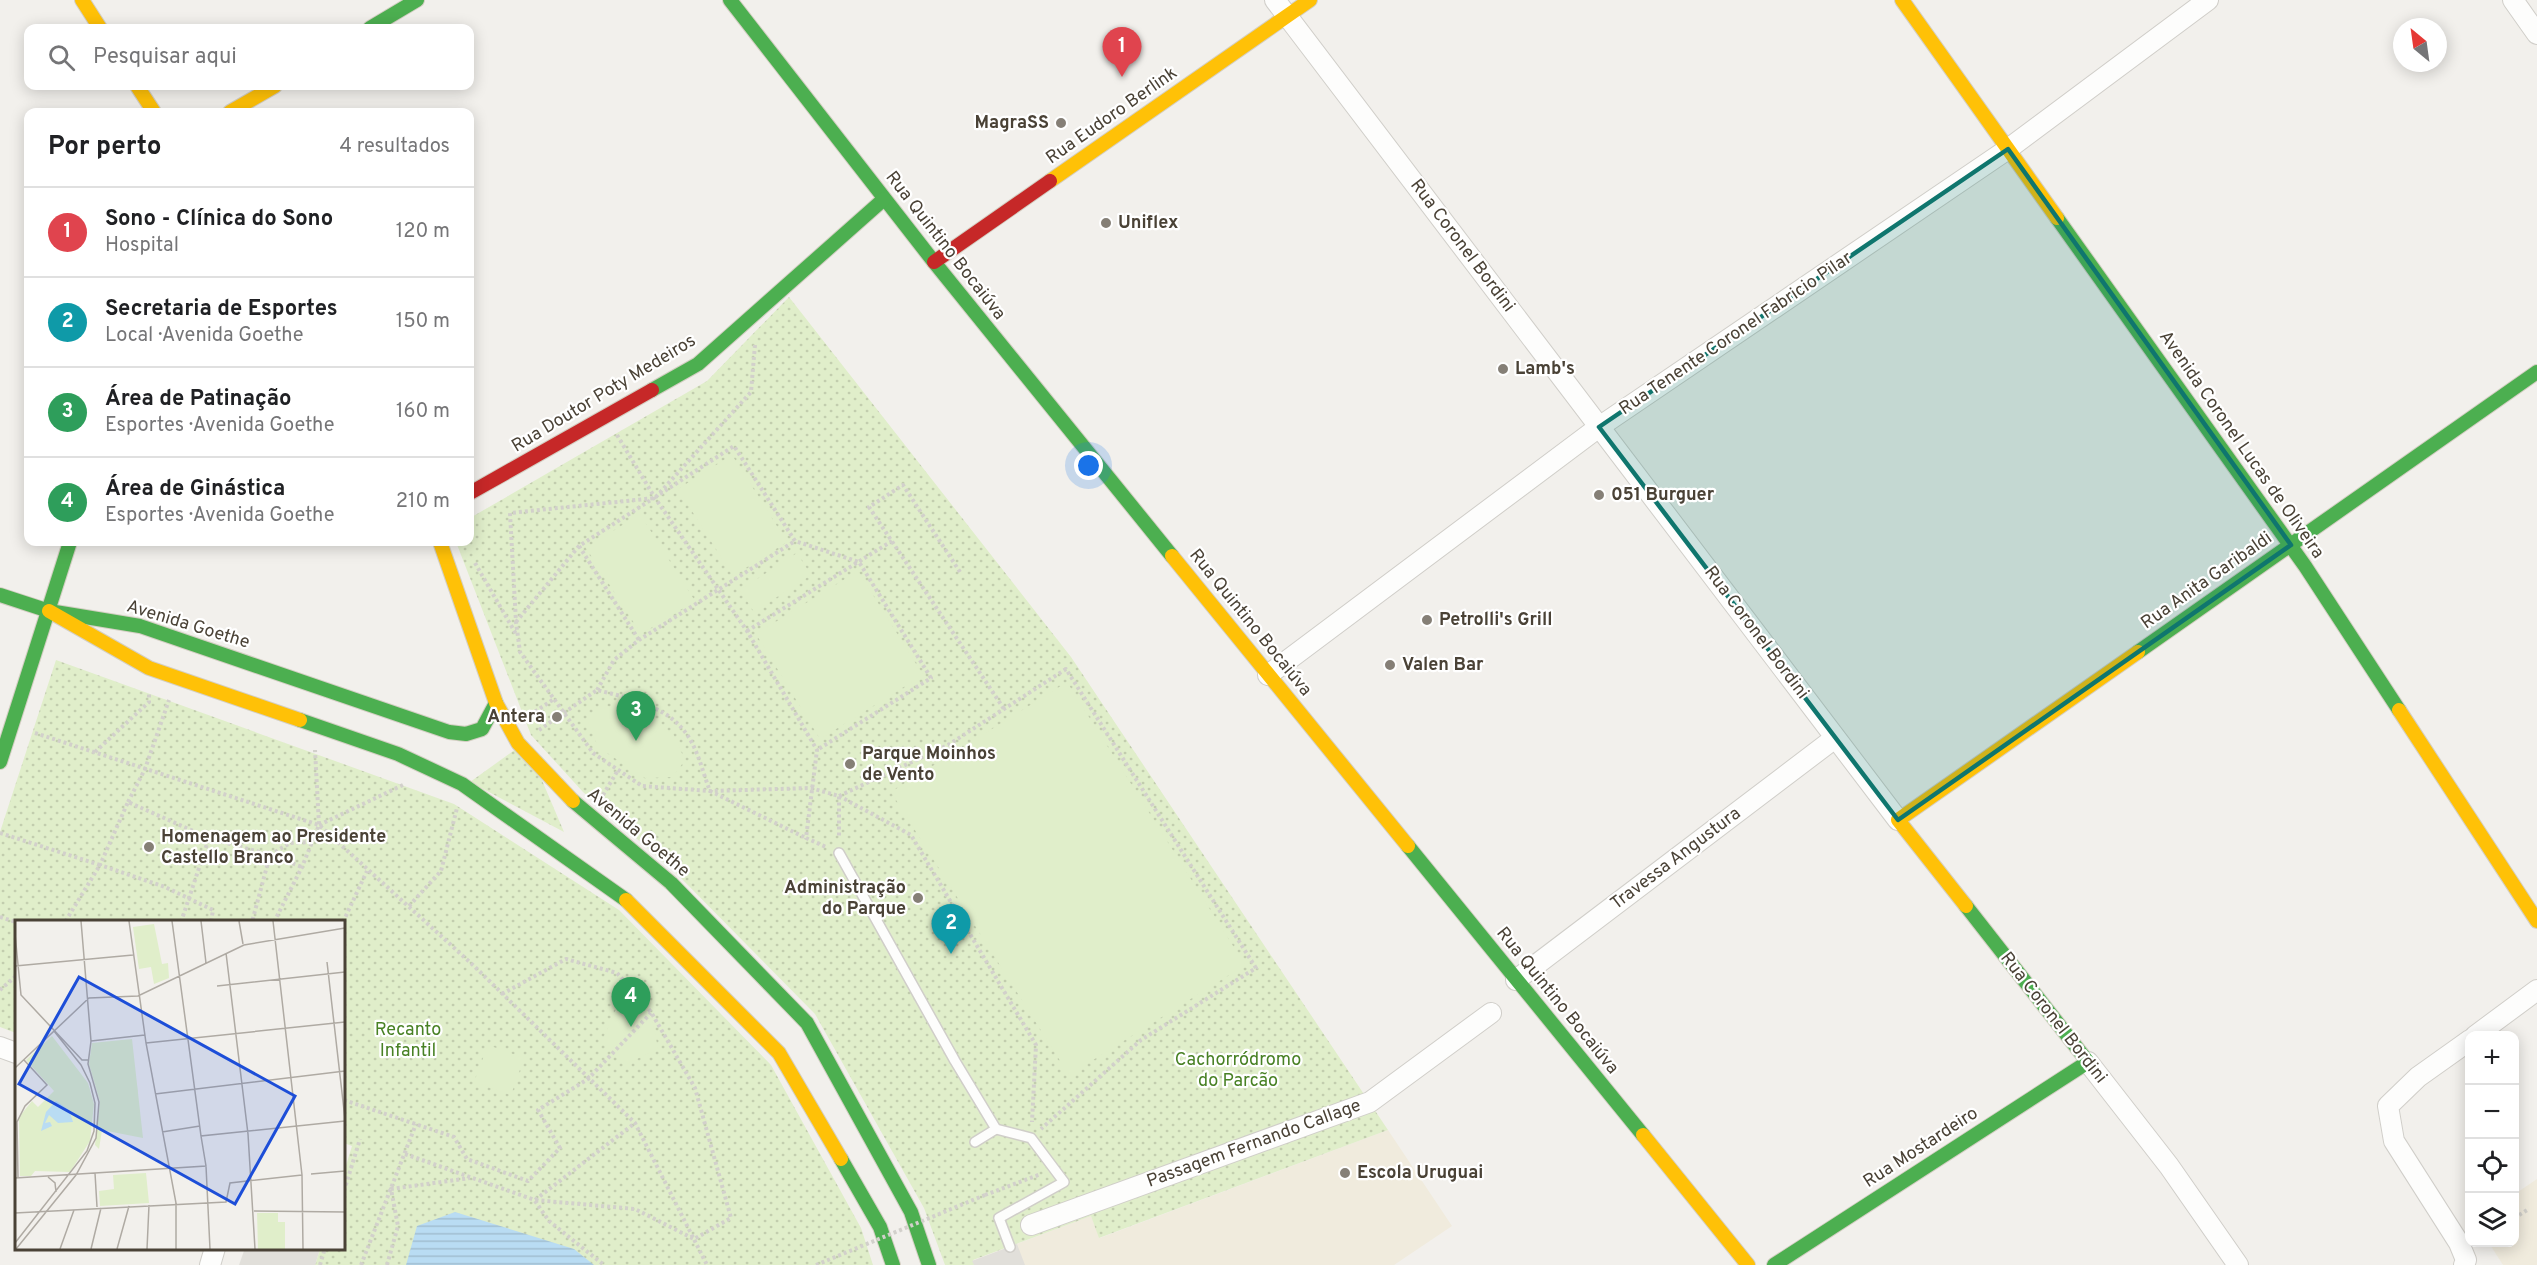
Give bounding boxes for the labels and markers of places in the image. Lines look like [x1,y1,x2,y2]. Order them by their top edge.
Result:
pin: 1 [1102,28,1142,77]
place label: MagraSS [974,112,1049,135]
marker: MagraSS [1054,116,1068,130]
place label: Uniflex [1118,212,1178,235]
marker: Uniflex [1099,216,1113,230]
place label: Lamb's [1515,358,1575,381]
marker: Lamb's [1496,362,1510,376]
place label: 051 Burguer [1611,484,1715,507]
marker: 051 Burguer [1592,488,1606,502]
place label: Petrolli's Grill [1439,609,1552,632]
marker: Petrolli's Grill [1420,613,1434,627]
place label: Valen Bar [1402,654,1484,677]
marker: Valen Bar [1383,658,1397,672]
pin: 3 [616,692,656,741]
place label: Antera [487,706,545,729]
marker: Antera [550,710,564,724]
place label: Parque Moinhos de Vento [862,743,996,787]
marker: Parque Moinhos de Vento [843,757,857,771]
place label: Homenagem ao Presidente Castello Branco [161,826,386,870]
marker: Homenagem ao Presidente Castello Branco [142,840,156,854]
place label: Administração do Parque [784,877,906,921]
marker: Administração do Parque [911,891,925,905]
pin: 2 [932,904,970,954]
pin: 4 [612,978,650,1027]
place label: Escola Uruguai [1357,1162,1483,1185]
marker: Escola Uruguai [1338,1166,1352,1180]

